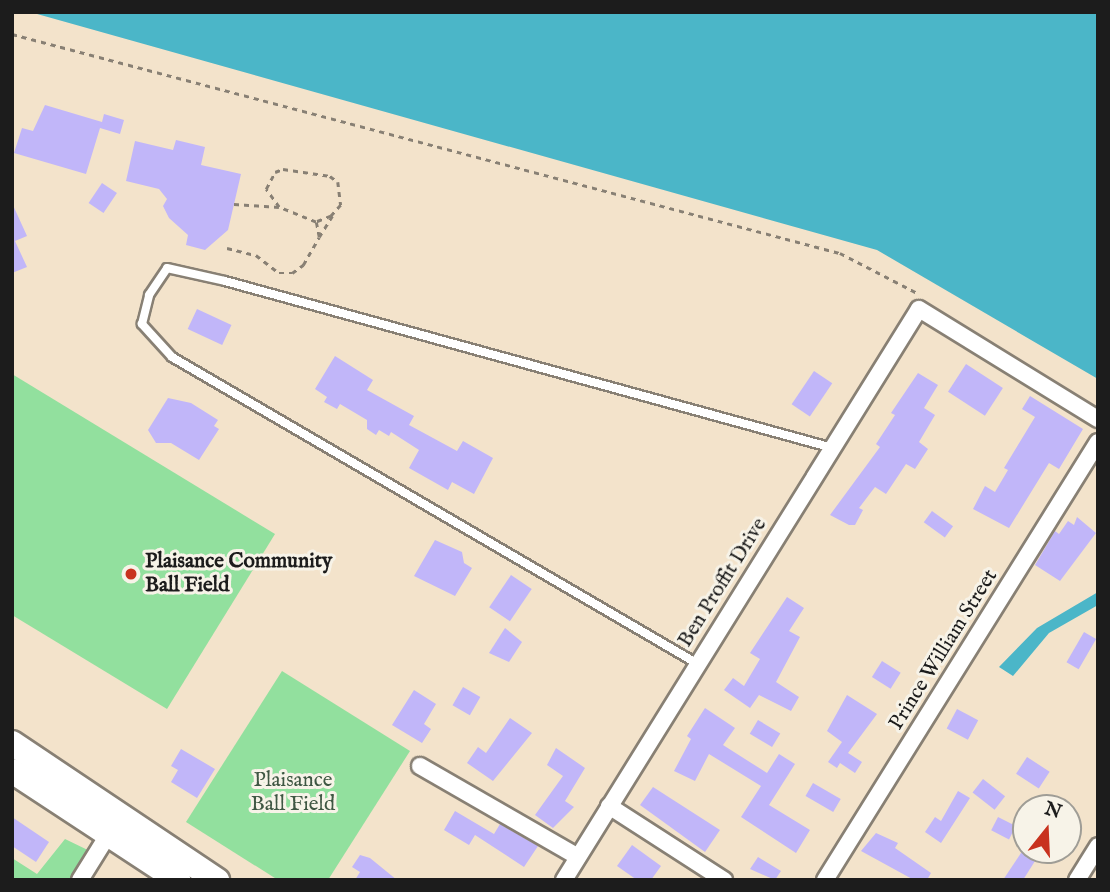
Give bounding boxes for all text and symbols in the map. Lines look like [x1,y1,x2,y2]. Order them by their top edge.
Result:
street label: Ben Proffit Drive [673,514,773,652]
place label: Plaisance Community Ball Field [145,549,332,599]
street label: Prince William Street [884,565,1004,735]
marker: Plaisance Community Ball Field [123,566,139,582]
park label: Plaisance Ball Field [251,768,335,818]
north arrow [1012,794,1082,864]
text: N [1041,797,1064,825]

